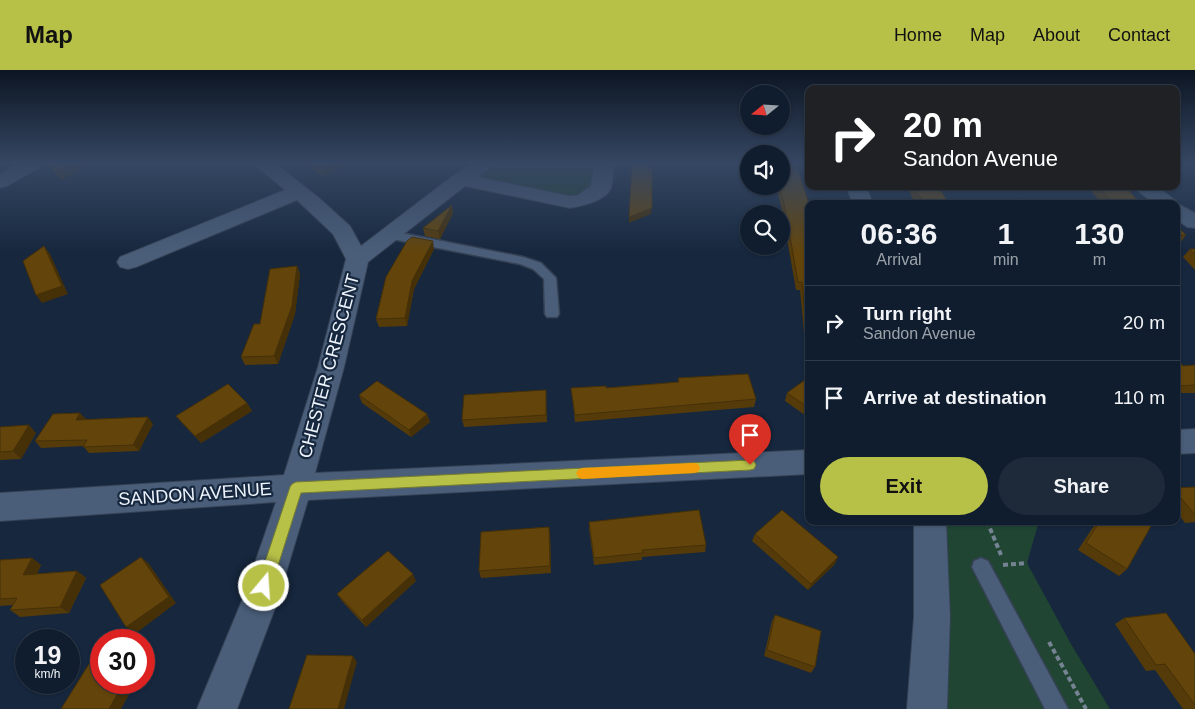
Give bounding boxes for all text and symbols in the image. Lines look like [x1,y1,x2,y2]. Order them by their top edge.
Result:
text: Map [25,21,73,48]
text: Home [894,25,942,45]
text: Map [970,25,1005,45]
text: About [1033,25,1080,45]
text: Contact [1108,25,1170,45]
north arrow [740,85,790,135]
map controls [740,85,790,255]
icon: right [820,105,885,170]
text: 20 m [903,105,983,144]
button: sound [740,145,790,195]
text: Sandon Avenue [903,146,1058,171]
button: search [740,205,790,255]
text: 06:36 [861,217,937,250]
text: 1 [997,217,1014,250]
text: 130 [1074,217,1124,250]
text: Arrival [876,251,922,268]
text: min [993,251,1019,268]
text: m [1093,251,1106,268]
street label: CHESTER CRESCENT [295,272,363,460]
text: Turn right [863,303,951,324]
icon: right [820,309,848,337]
text: 20 m [1123,312,1165,333]
text: Sandon Avenue [863,325,976,342]
icon: arrive [820,384,848,412]
text: Arrive at destination [863,387,1047,408]
text: 110 m [1114,387,1165,408]
pin [729,414,771,465]
icon: arrive [736,421,764,449]
button: Exit [820,457,988,515]
button: Share [998,457,1165,515]
street label: SANDON AVENUE [118,479,272,509]
position arrow [237,559,289,611]
speed limit sign: 30 [90,629,155,694]
text: 19 [34,641,61,669]
text: km/h [34,667,61,681]

